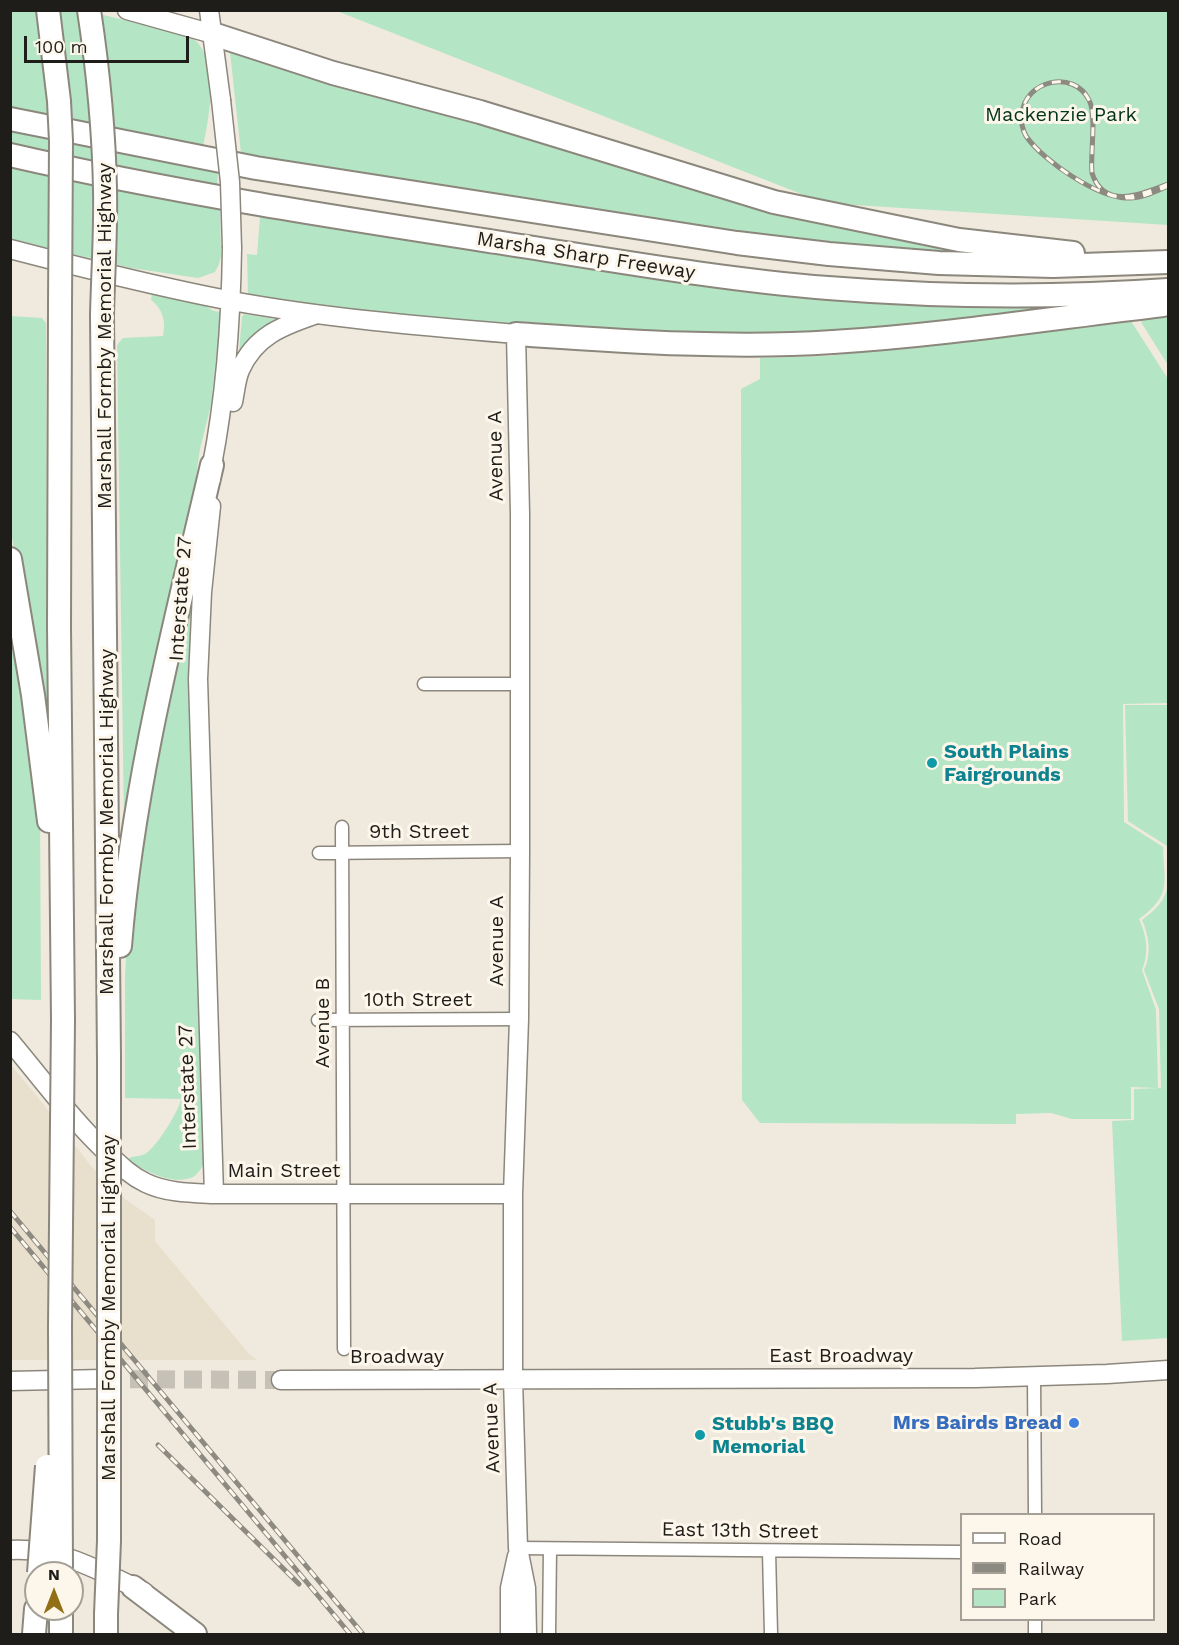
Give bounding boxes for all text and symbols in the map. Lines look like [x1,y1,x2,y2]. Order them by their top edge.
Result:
scale bar [27,24,192,62]
text: 100 m [35,36,88,57]
park label: Mackenzie Park [985,103,1137,127]
street label: Marshall Formby Memorial Highway [93,163,117,509]
street label: Marsha Sharp Freeway [475,227,697,285]
street label: Avenue A [483,410,509,502]
street label: Interstate 27 [165,536,197,662]
street label: Marshall Formby Memorial Highway [95,649,119,995]
place label: South Plains Fairgrounds [944,740,1069,787]
marker: South Plains Fairgrounds [925,756,939,770]
street label: 9th Street [369,820,469,844]
street label: Avenue A [485,896,509,986]
street label: Avenue B [311,978,335,1068]
street label: 10th Street [364,988,472,1012]
street label: Interstate 27 [174,1024,202,1150]
street label: Marshall Formby Memorial Highway [97,1135,121,1481]
street label: Main Street [228,1159,340,1183]
street label: East Broadway [769,1344,913,1368]
street label: Broadway [350,1345,444,1369]
street label: Avenue A [478,1382,506,1474]
place label: Mrs Bairds Bread [893,1411,1062,1435]
place label: Stubb's BBQ Memorial [712,1412,834,1459]
marker: Mrs Bairds Bread [1067,1416,1081,1430]
marker: Stubb's BBQ Memorial [693,1428,707,1442]
legend [960,1513,1155,1621]
street label: East 13th Street [661,1518,819,1544]
text: Road [1018,1528,1062,1549]
text: Railway [1018,1558,1084,1579]
north arrow [24,1561,84,1621]
text: N [48,1565,60,1584]
text: Park [1018,1588,1057,1609]

